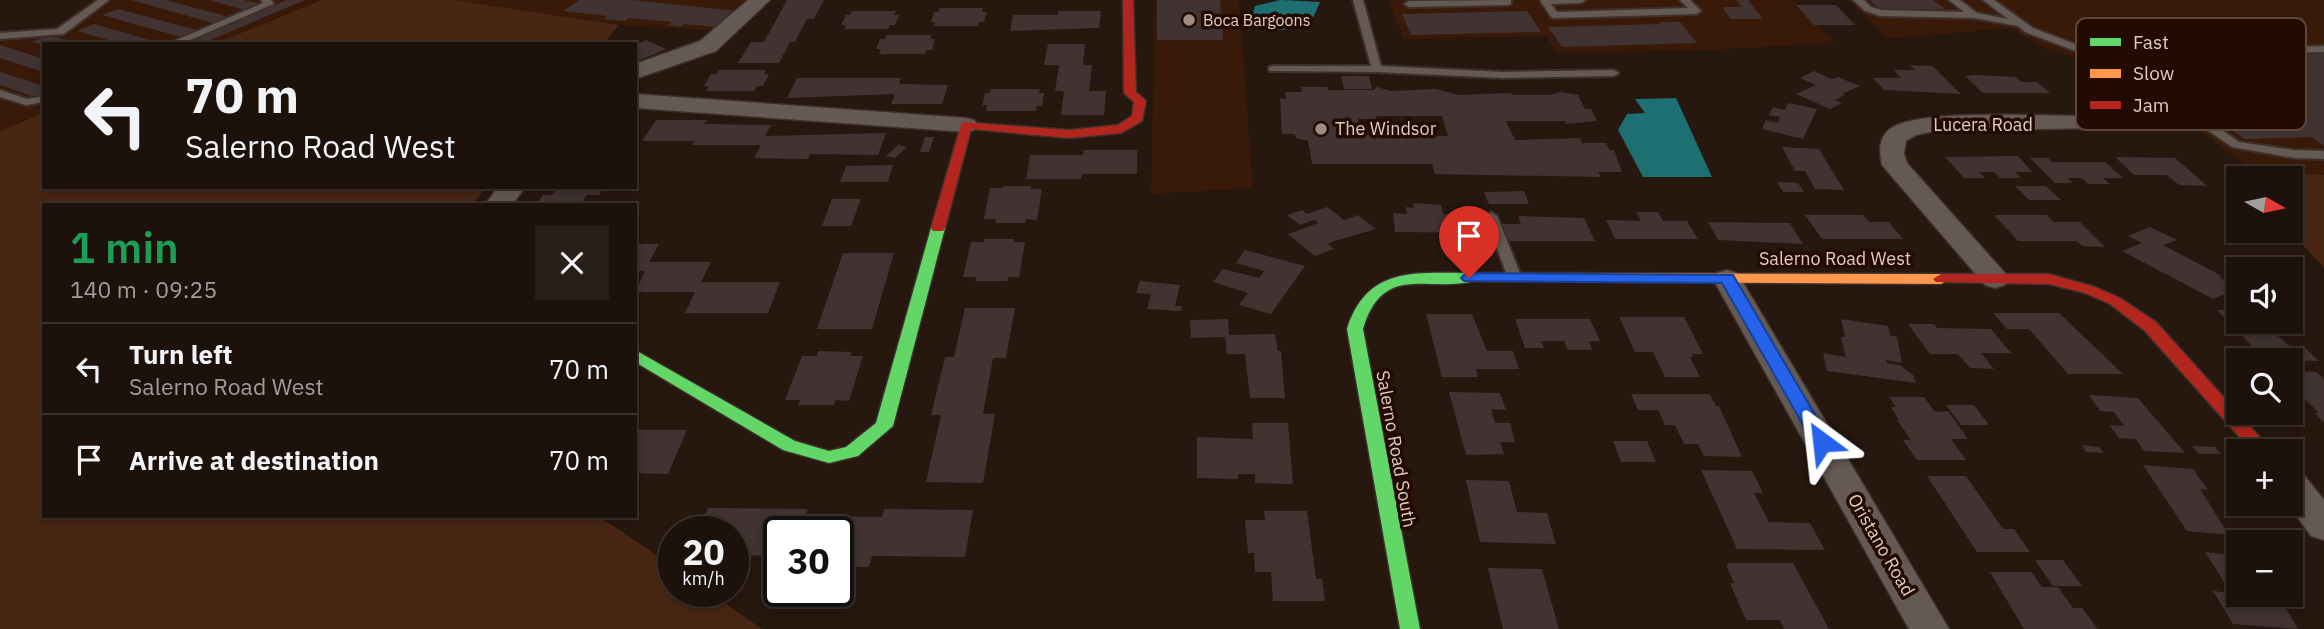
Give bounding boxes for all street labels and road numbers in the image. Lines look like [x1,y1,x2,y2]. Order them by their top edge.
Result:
street label: Lucera Road [1933,113,2033,136]
street label: Salerno Road West [1759,247,1911,270]
street label: Salerno Road South [1371,369,1422,529]
street label: Oristano Road [1843,489,1920,600]

